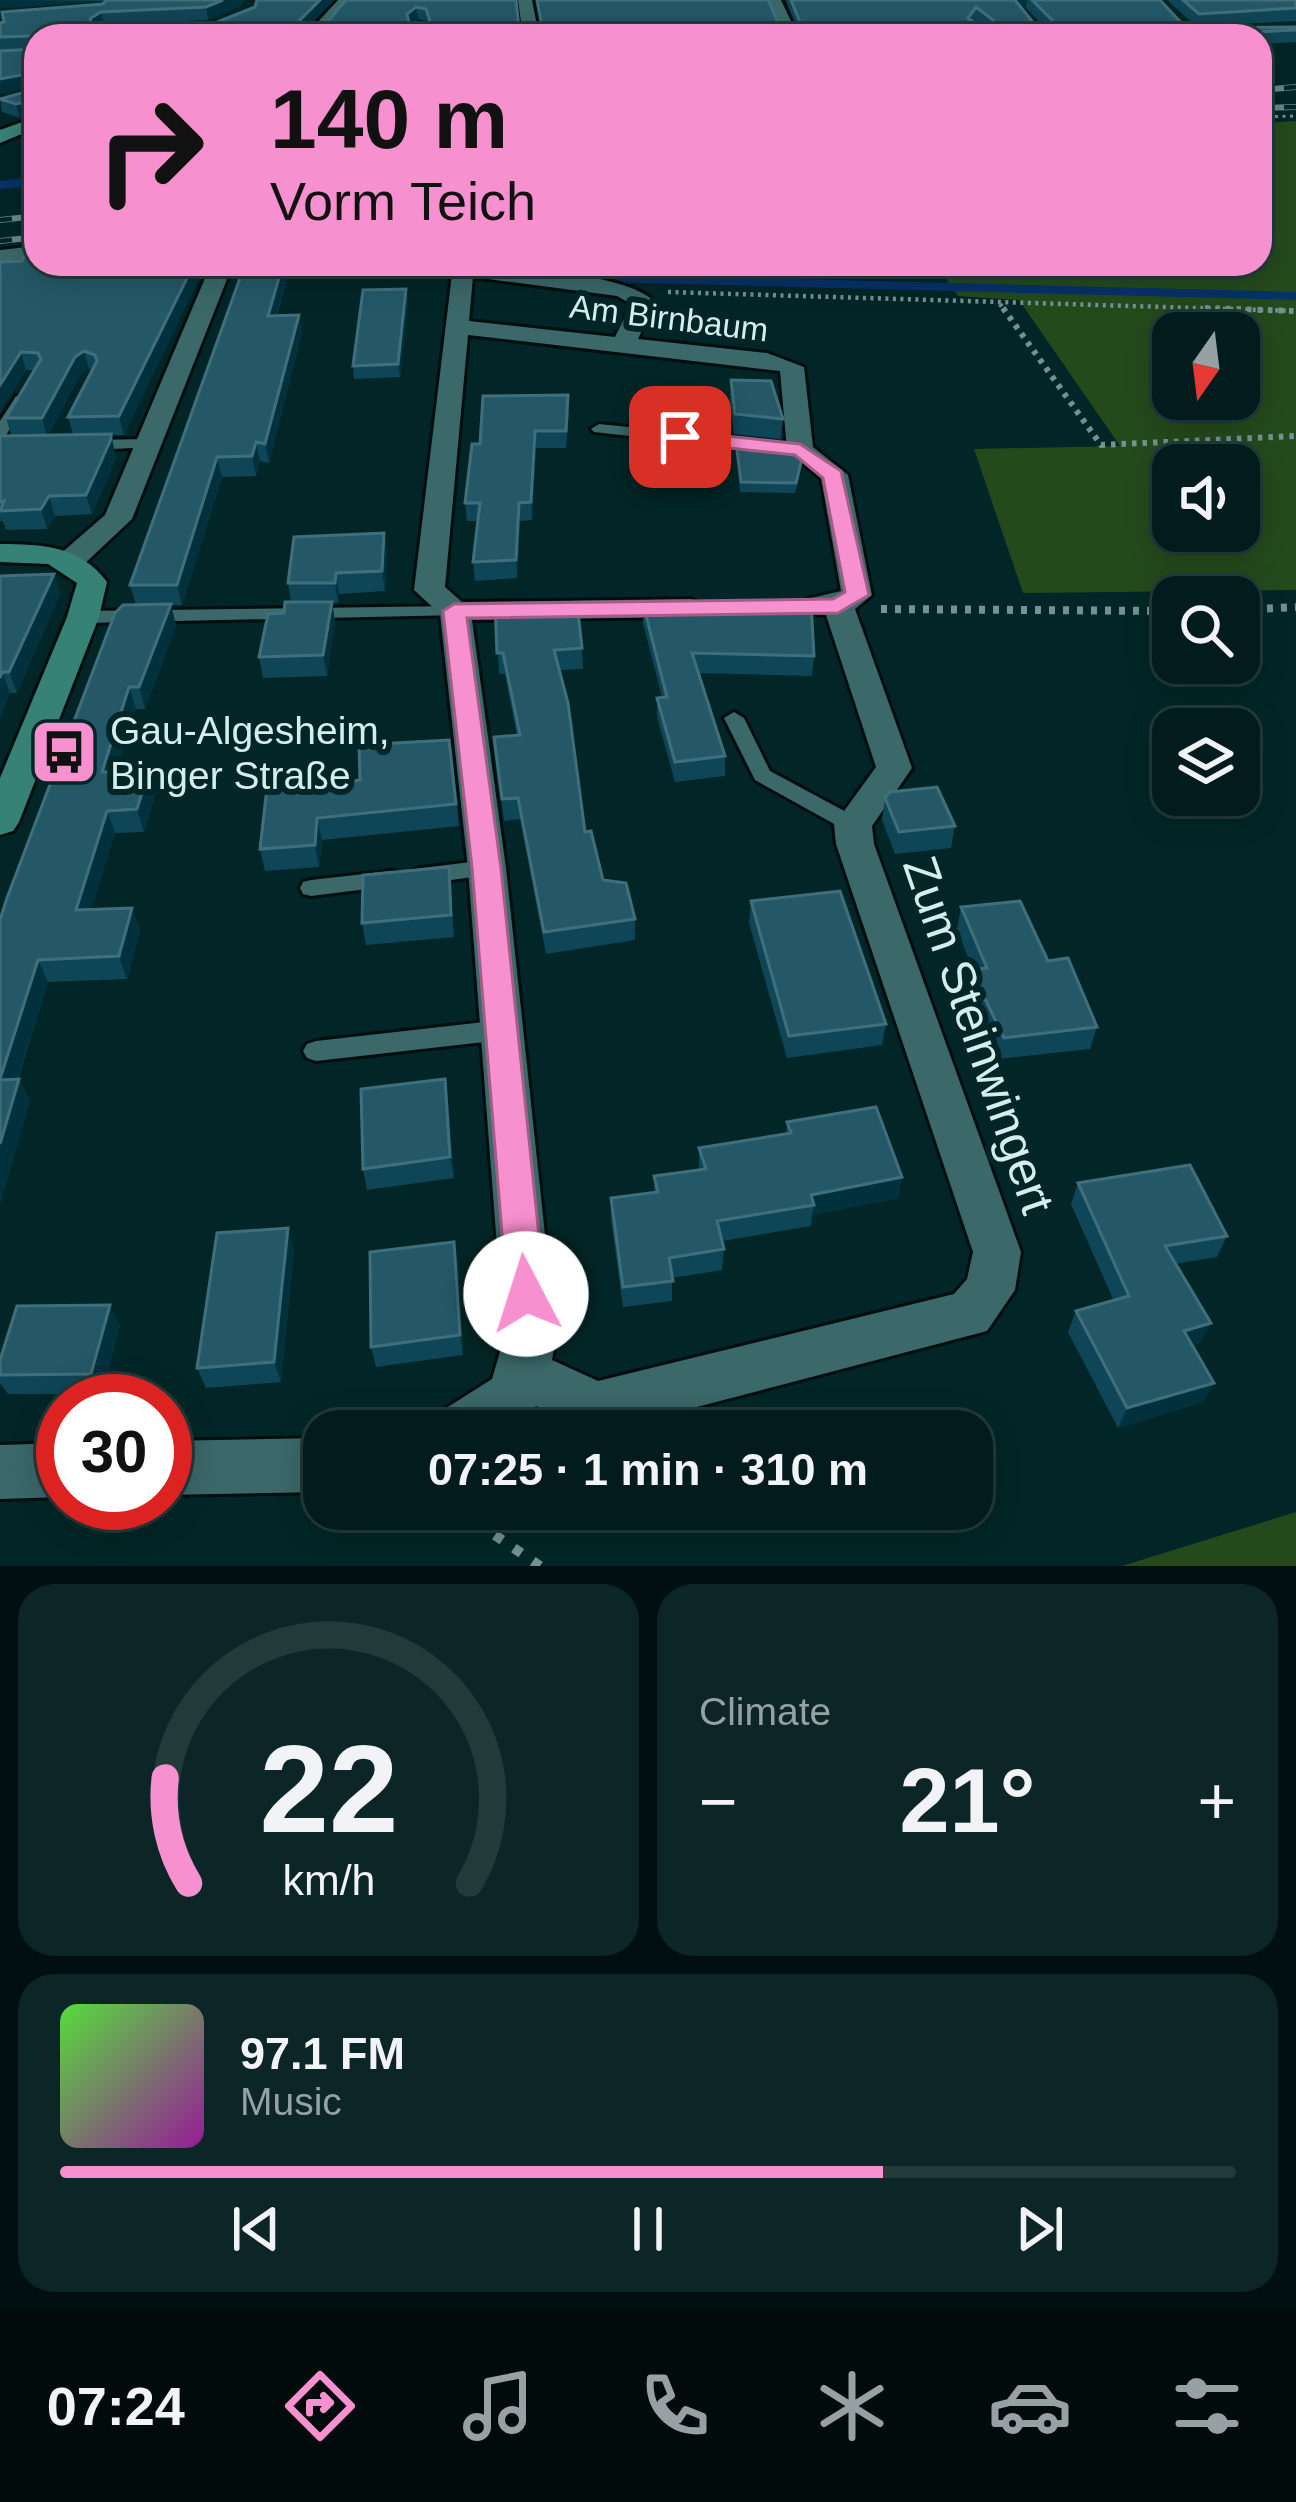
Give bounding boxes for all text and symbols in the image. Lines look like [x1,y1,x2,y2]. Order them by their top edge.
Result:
icon: right [72,72,228,228]
text: 140 m [270,72,508,166]
text: Vorm Teich [270,171,536,231]
street label: Am Birnbaum [568,287,770,349]
north arrow [1152,312,1260,420]
map controls [1152,312,1260,816]
pin [629,386,731,488]
icon: arrive [647,404,713,470]
button: sound [1152,444,1260,552]
button: search [1152,576,1260,684]
button: layers [1152,708,1260,816]
place label: Gau-Algesheim, Binger Straße [110,709,390,797]
bus stop icon: Gau-Algesheim, Binger Straße [29,717,99,787]
street label: Zum Steinwingert [893,850,1065,1220]
position arrow [463,1231,589,1357]
speed limit sign: 30 [36,1374,192,1530]
text: 07:25 · 1 min · 310 m [428,1444,868,1495]
text: Climate [699,1690,831,1733]
text: 22 [259,1719,398,1858]
text: 21° [899,1751,1036,1851]
text: − [699,1764,738,1838]
text: + [1197,1764,1236,1838]
text: km/h [282,1856,375,1904]
text: 97.1 FM [240,2028,405,2079]
text: Music [240,2080,342,2123]
icon: previous [223,2196,289,2262]
icon: pause [615,2196,681,2262]
icon: next [1007,2196,1073,2262]
icon: directions [278,2364,362,2448]
icon: music [456,2364,540,2448]
icon: phone [633,2364,717,2448]
icon: climate [810,2364,894,2448]
icon: car [988,2364,1072,2448]
icon: filters [1165,2364,1249,2448]
text: 07:24 [47,2376,185,2436]

